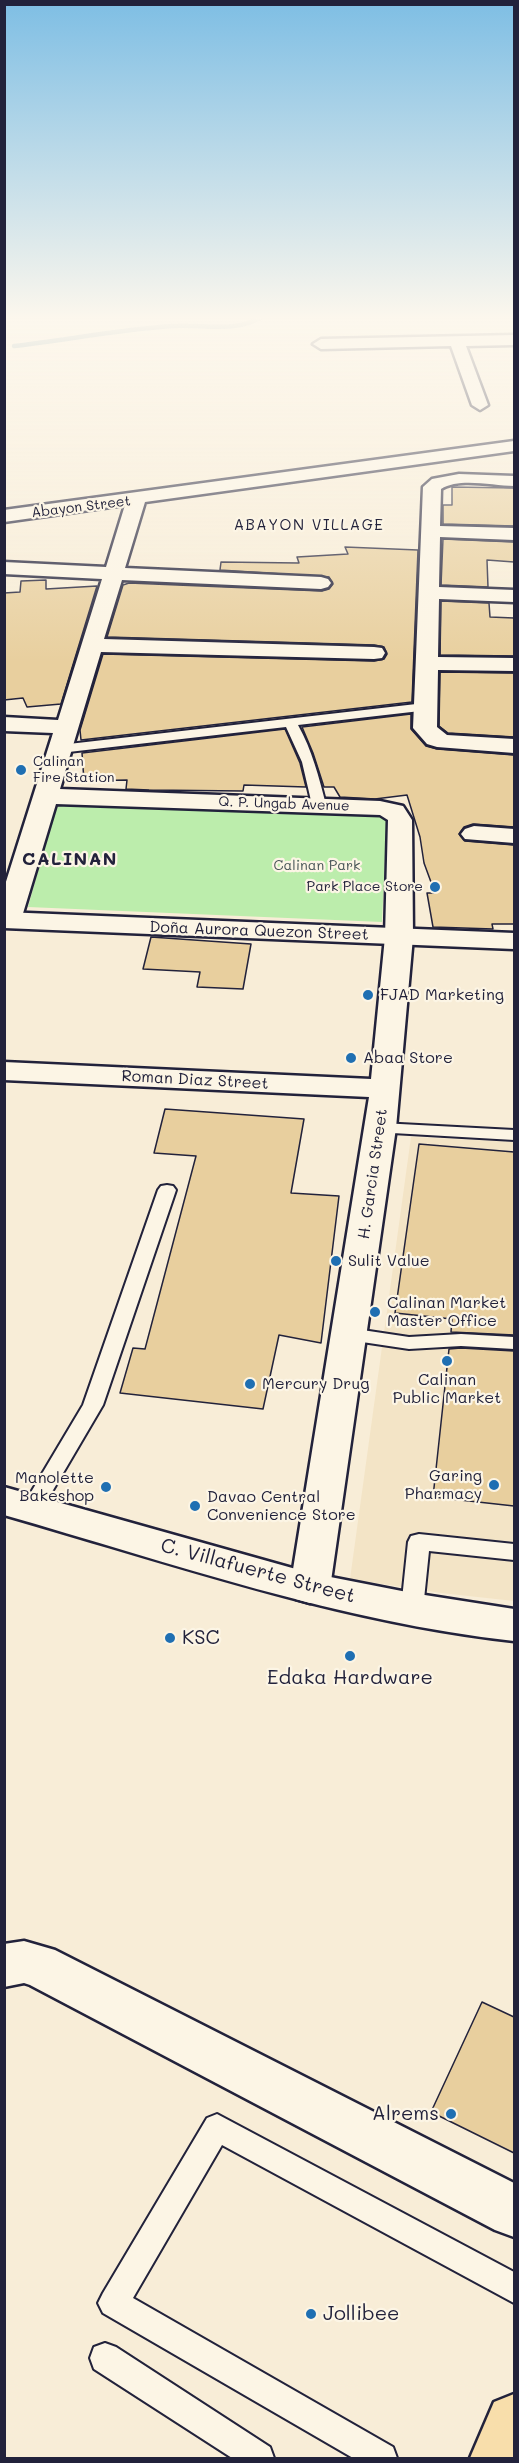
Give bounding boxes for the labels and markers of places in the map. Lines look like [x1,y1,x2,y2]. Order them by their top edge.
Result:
place label: Calinan Fire Station [33,754,115,786]
marker: Calinan Fire Station [14,763,28,777]
place label: Park Place Store [307,879,423,895]
marker: Park Place Store [428,880,442,894]
place label: FJAD Marketing [380,985,504,1005]
marker: FJAD Marketing [361,988,375,1002]
place label: Abaa Store [363,1048,453,1068]
marker: Abaa Store [344,1051,358,1065]
place label: Sulit Value [348,1251,430,1271]
marker: Sulit Value [329,1254,343,1268]
place label: Calinan Market Master Office [387,1293,506,1331]
marker: Calinan Market Master Office [368,1305,382,1319]
marker: Calinan Public Market [440,1354,454,1368]
place label: Calinan Public Market [393,1370,501,1408]
place label: Mercury Drug [262,1374,369,1394]
marker: Mercury Drug [243,1377,257,1391]
place label: Garing Pharmacy [405,1466,482,1504]
place label: Manolette Bakeshop [15,1468,94,1506]
marker: Garing Pharmacy [487,1478,501,1492]
marker: Manolette Bakeshop [99,1480,113,1494]
place label: Davao Central Convenience Store [207,1487,356,1525]
marker: Davao Central Convenience Store [188,1499,202,1513]
place label: KSC [182,1626,220,1650]
marker: KSC [163,1631,177,1645]
marker: Edaka Hardware [343,1649,357,1663]
place label: Edaka Hardware [267,1666,433,1690]
place label: Alrems [372,2102,439,2126]
marker: Alrems [444,2107,458,2121]
place label: Jollibee [323,2302,399,2326]
marker: Jollibee [304,2307,318,2321]

